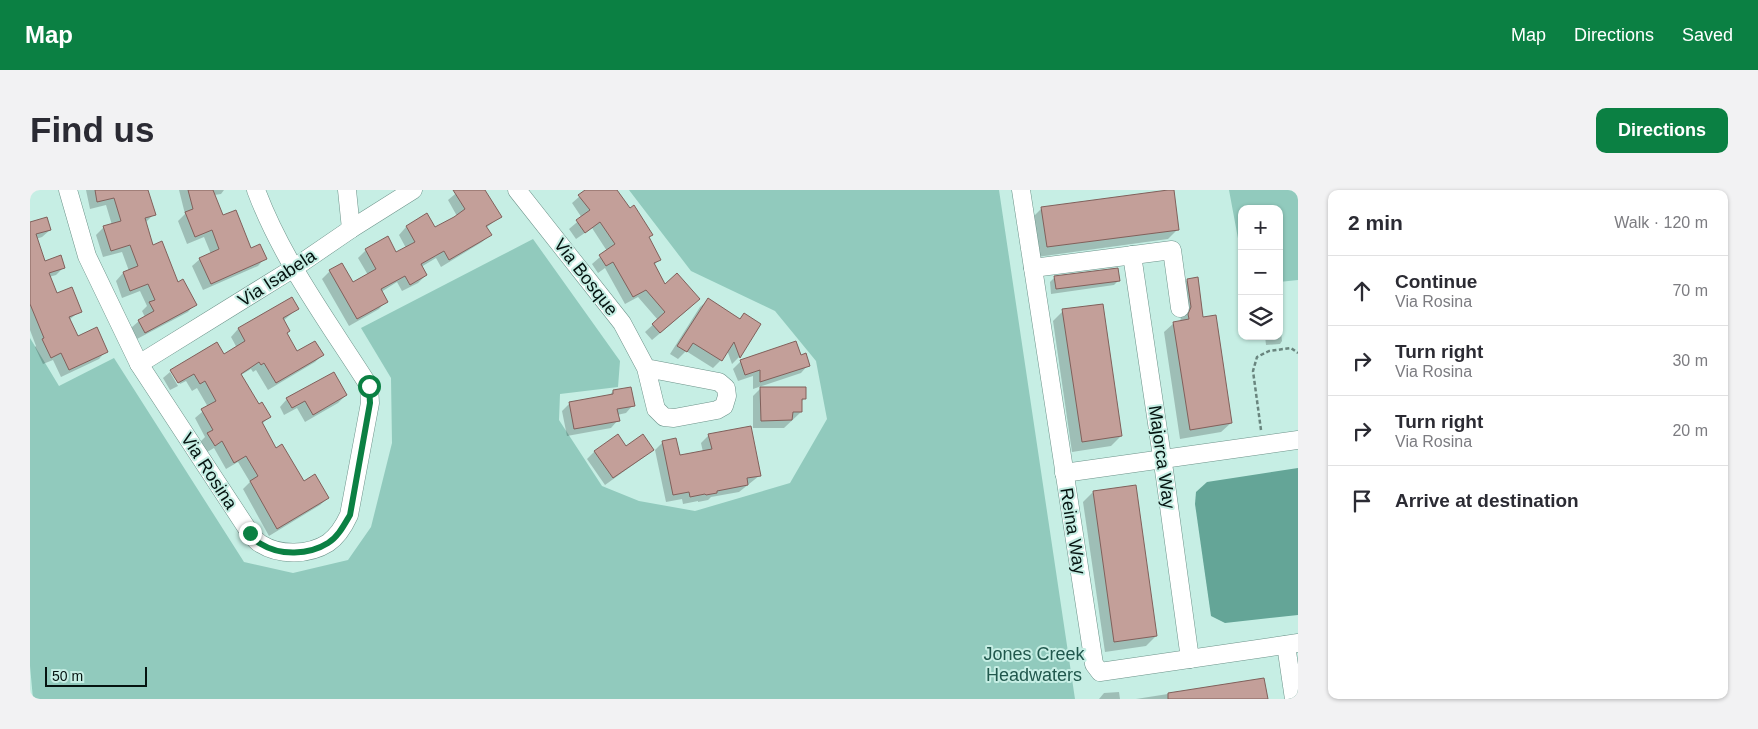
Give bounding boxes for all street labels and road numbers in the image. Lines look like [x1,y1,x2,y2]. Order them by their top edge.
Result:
street label: Via Bosque [550,235,622,319]
street label: Via Isabela [234,245,320,311]
street label: Majorca Way [1145,404,1179,510]
street label: Via Rosina [177,429,242,514]
street label: Reina Way [1056,486,1090,576]

